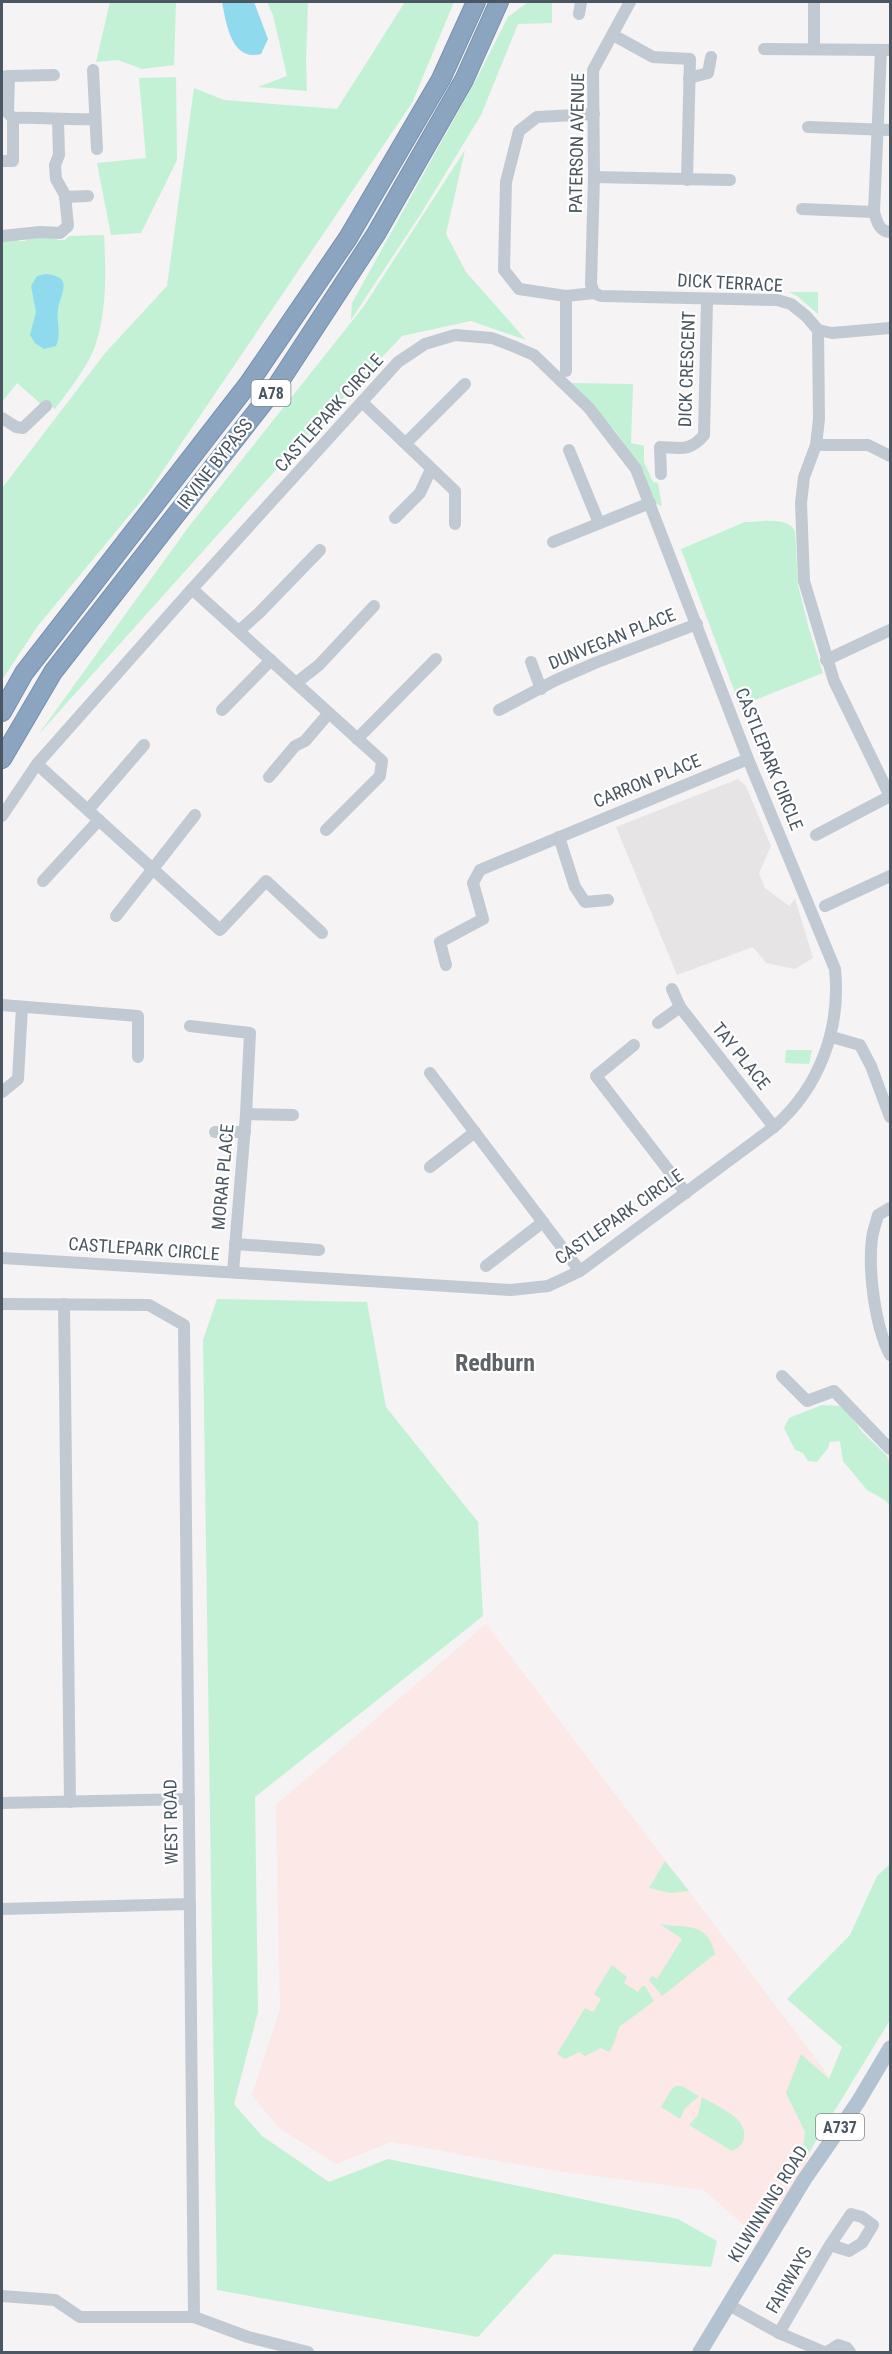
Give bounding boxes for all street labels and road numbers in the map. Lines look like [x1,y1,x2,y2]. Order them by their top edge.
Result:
street label: PATERSON AVENUE [565,73,588,213]
street label: DICK TERRACE [677,269,783,296]
street label: DICK CRESCENT [674,310,699,428]
street label: CASTLEPARK CIRCLE [270,349,387,476]
road number: A78 [252,380,290,406]
street label: IRVINE BYPASS [173,414,257,513]
street label: DUNVEGAN PLACE [545,603,678,674]
street label: CASTLEPARK CIRCLE [731,685,808,833]
street label: CARRON PLACE [590,749,704,812]
street label: TAY PLACE [708,1018,775,1093]
street label: MORAR PLACE [207,1123,238,1231]
street label: CASTLEPARK CIRCLE [551,1165,687,1269]
street label: CASTLEPARK CIRCLE [68,1233,220,1264]
street label: WEST ROAD [159,1779,182,1865]
road number: A737 [816,2114,864,2140]
street label: KILWINNING ROAD [723,2142,812,2266]
street label: FAIRWAYS [761,2243,816,2317]

